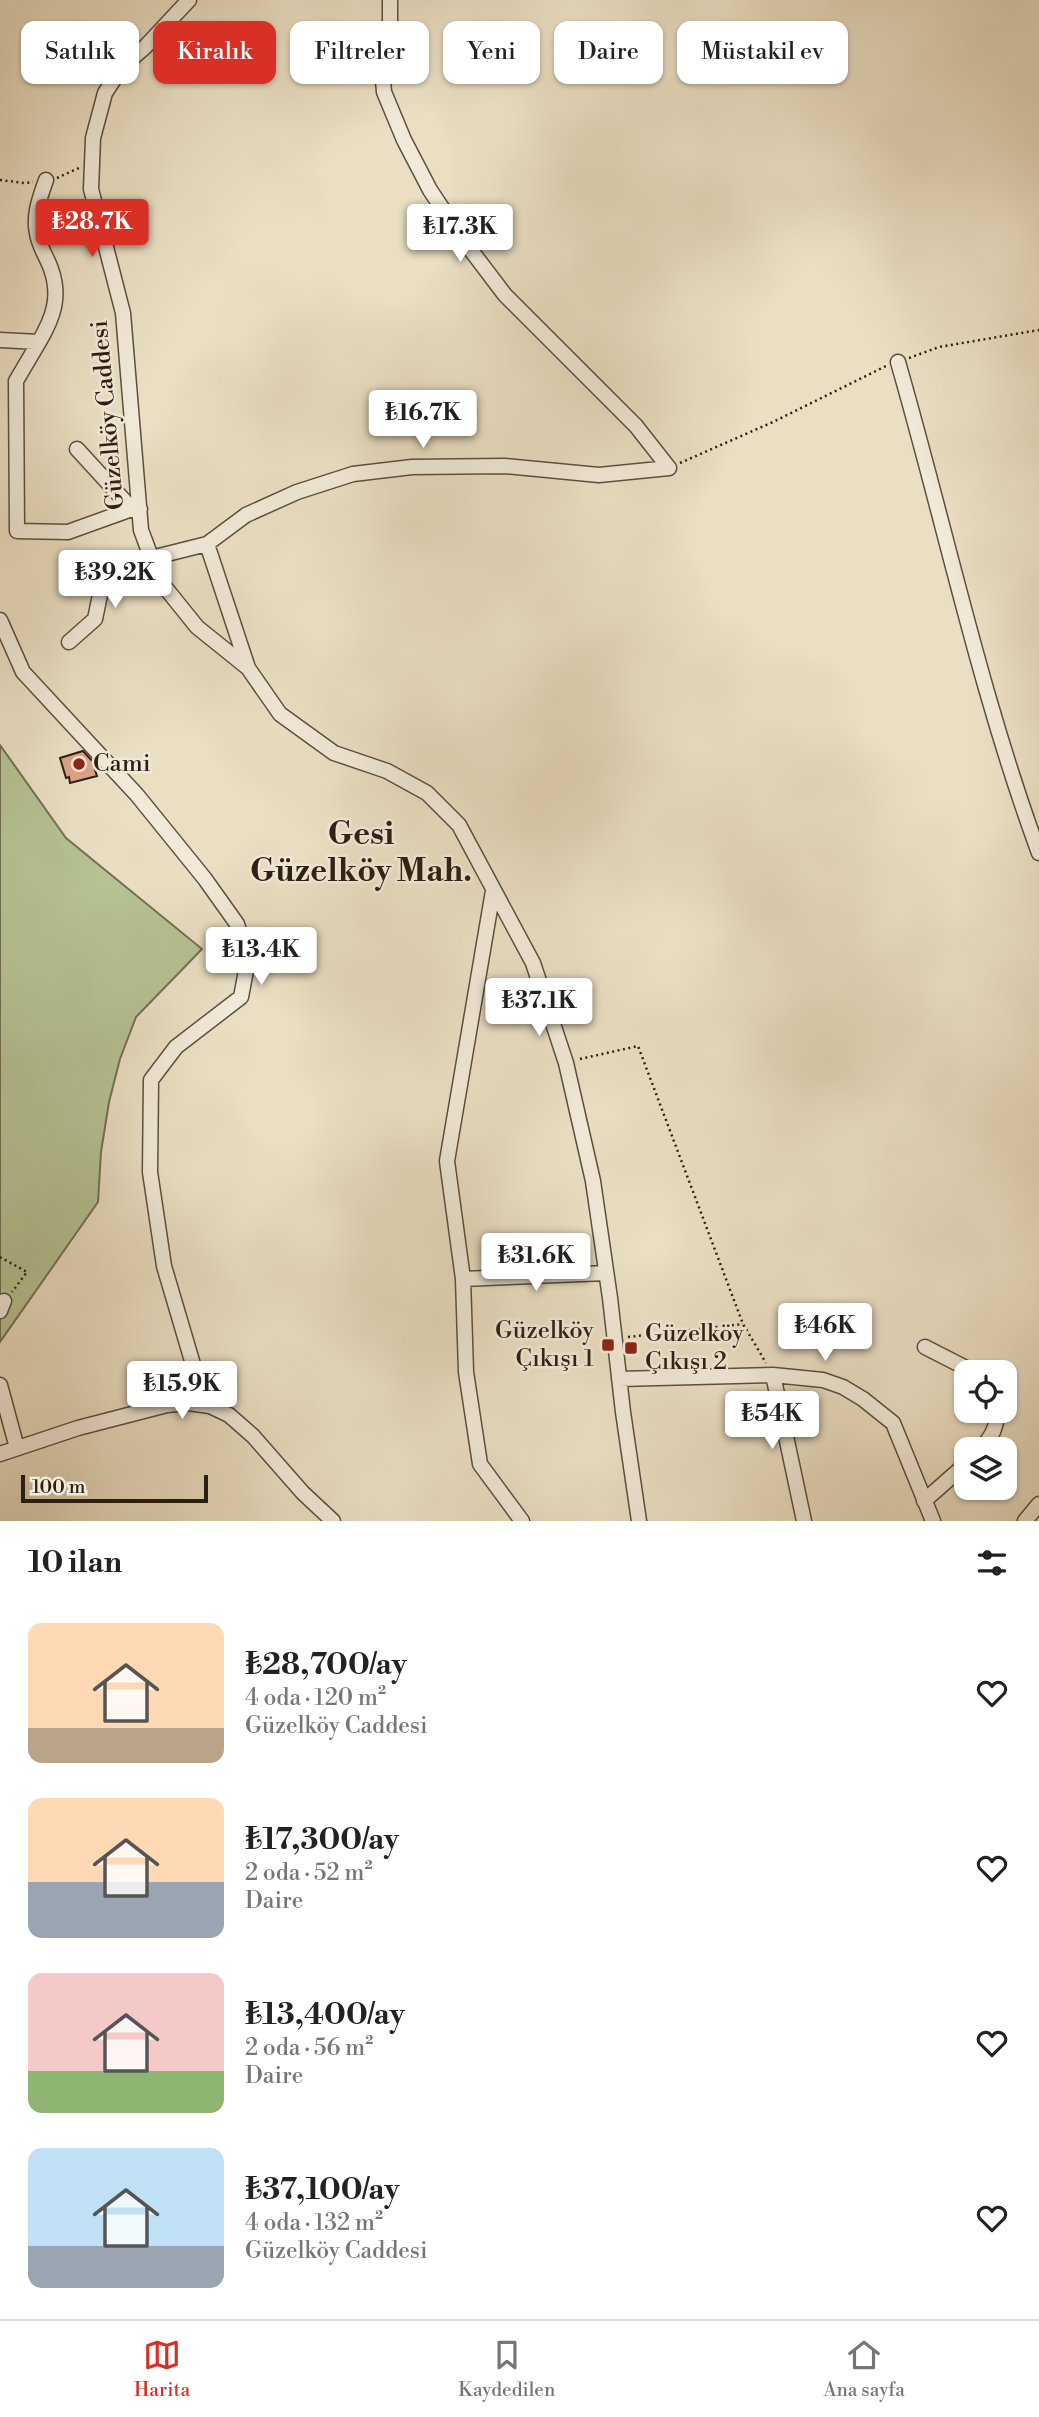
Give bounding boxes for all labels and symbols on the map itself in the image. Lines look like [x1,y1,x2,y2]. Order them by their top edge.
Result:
pin: ₺28.7K [35,200,149,259]
pin: ₺17.3K [403,204,517,264]
street label: Güzelköy Caddesi [85,319,131,511]
pin: ₺16.7K [366,391,480,450]
pin: ₺39.2K [58,550,172,610]
place label: Cami [93,749,151,779]
marker: Cami [71,756,87,772]
district label: Gesi Güzelköy Mah. [250,814,472,891]
pin: ₺13.4K [204,928,318,987]
pin: ₺37.1K [482,978,596,1038]
pin: ₺31.6K [479,1234,593,1293]
pin: ₺46K [784,1304,866,1363]
place label: Güzelköy Çıkışı 1 [495,1316,595,1374]
place label: Güzelköy Çıkışı 2 [645,1319,744,1377]
marker: Güzelköy Çıkışı 1 [600,1337,616,1353]
marker: Güzelköy Çıkışı 2 [623,1340,639,1356]
pin: ₺15.9K [125,1362,239,1421]
pin: ₺54K [731,1392,813,1451]
scale bar [21,1472,208,1504]

